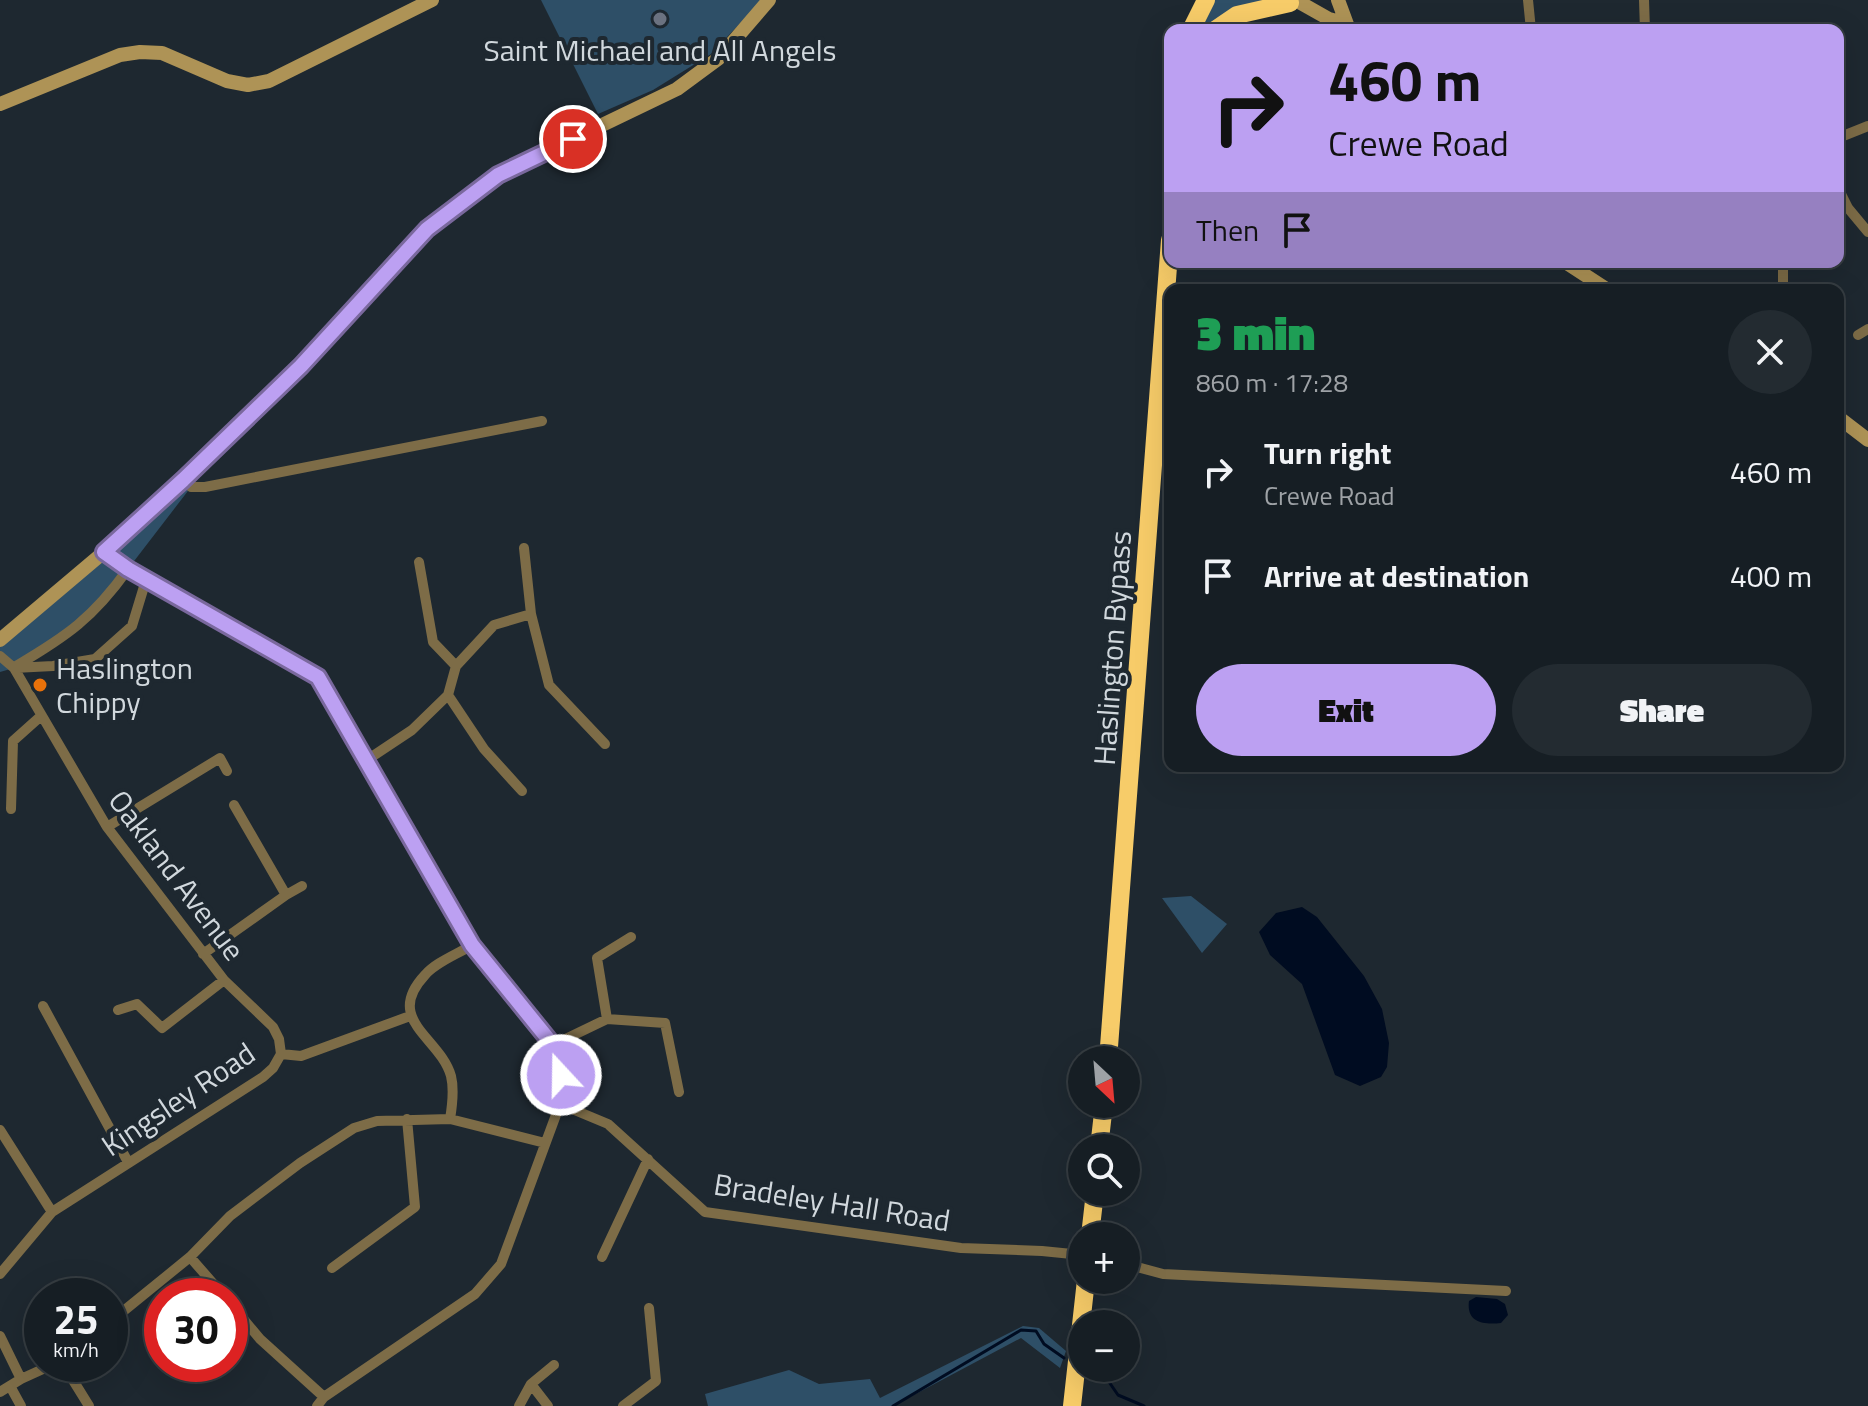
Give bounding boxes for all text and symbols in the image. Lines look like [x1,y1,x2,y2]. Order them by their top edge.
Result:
marker: Saint Michael and All Angels [651,10,669,28]
place label: Saint Michael and All Angels [483,27,837,73]
text: 460 m [1328,38,1481,123]
icon: right [1196,56,1300,160]
pin [539,105,607,173]
text: Crewe Road [1328,115,1509,170]
icon: arrive [551,117,595,161]
text: Then [1196,207,1259,253]
icon: arrive [1275,208,1319,252]
text: 3 min [1196,296,1315,369]
button: close [1728,310,1812,394]
text: 860 m · 17:28 [1196,363,1348,402]
text: Turn right [1264,430,1392,476]
text: 460 m [1730,449,1812,495]
icon: right [1196,450,1240,494]
text: Crewe Road [1264,476,1395,515]
street label: Haslington Bypass [1081,529,1143,767]
text: Arrive at destination [1264,553,1529,599]
text: 400 m [1730,553,1812,599]
icon: arrive [1196,554,1240,598]
place label: Haslington Chippy [56,645,193,725]
button: Exit [1196,664,1496,756]
button: Share [1512,664,1812,756]
marker: Haslington Chippy [31,676,49,694]
street label: Oakland Avenue [97,780,257,970]
street label: Kingsley Road [92,1030,264,1168]
position arrow [519,1033,603,1117]
north arrow [1068,1046,1140,1118]
map controls [1068,1046,1140,1382]
button: search [1068,1134,1140,1206]
street label: Bradeley Hall Road [711,1161,953,1243]
button: + [1068,1222,1140,1294]
speed limit sign: 30 [144,1278,248,1382]
text: 25 [54,1289,98,1350]
button: − [1068,1310,1140,1382]
text: km/h [53,1334,99,1365]

